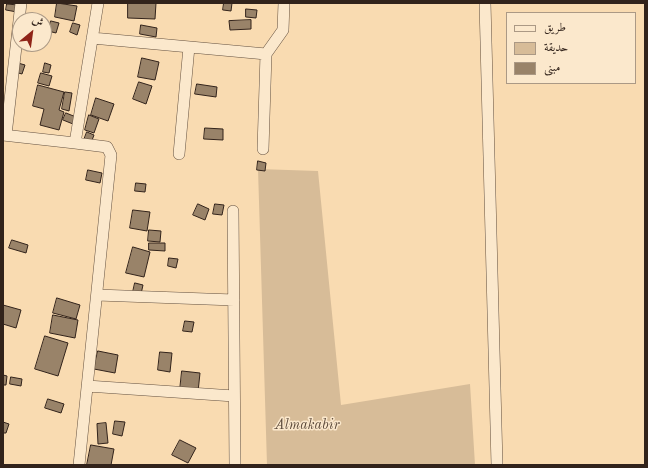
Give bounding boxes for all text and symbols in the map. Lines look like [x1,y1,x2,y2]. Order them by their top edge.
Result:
north arrow [12,12,52,52]
legend [506,12,636,84]
text: ش [30,14,45,29]
text: طريق [544,22,566,34]
text: حديقة [544,42,568,54]
text: مبنى [544,62,560,74]
park label: Almakabir [275,417,339,433]

